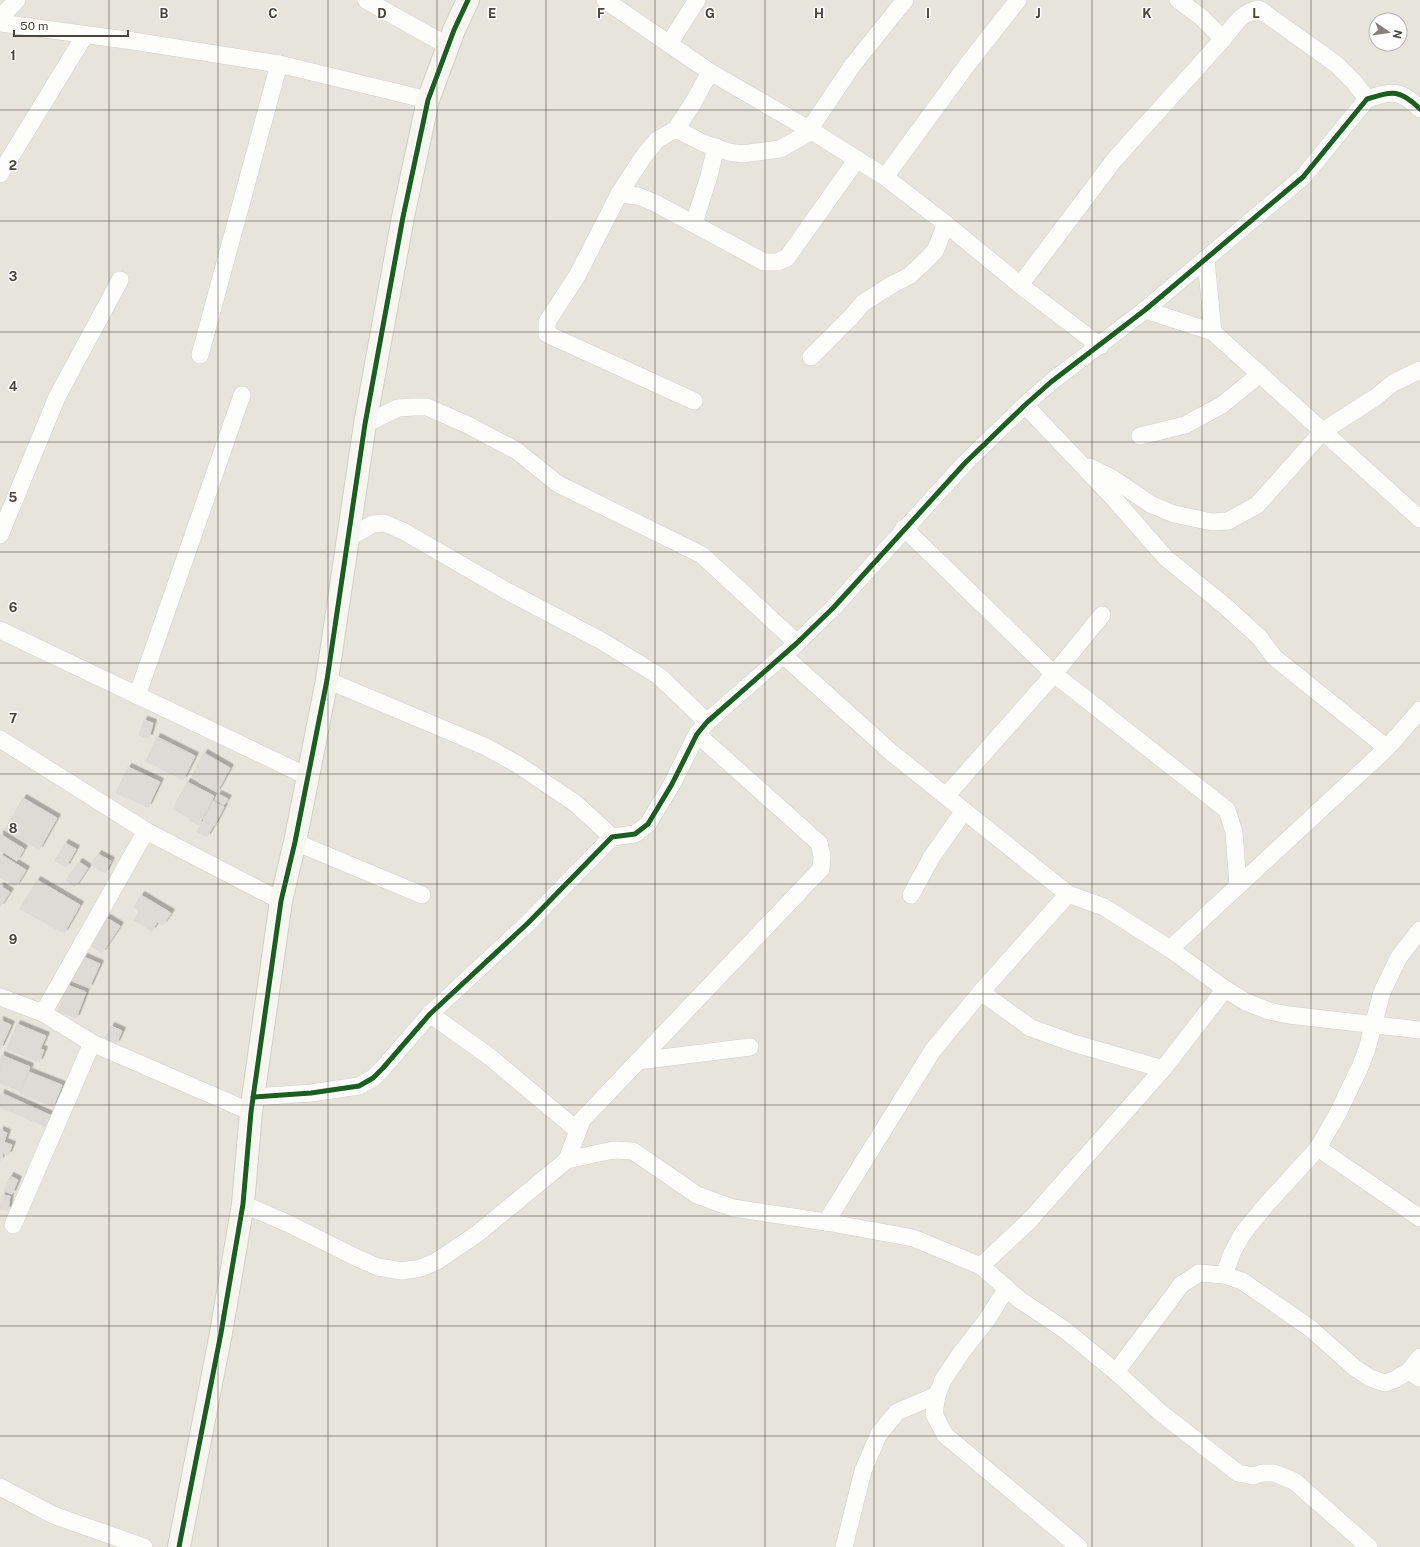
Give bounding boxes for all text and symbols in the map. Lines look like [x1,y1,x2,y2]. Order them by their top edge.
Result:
text: B [160,6,169,21]
text: C [268,6,278,21]
text: D [377,6,387,21]
text: E [488,6,496,21]
text: F [597,6,605,21]
text: G [705,6,715,21]
text: H [814,6,824,21]
text: I [926,6,930,21]
text: J [1035,6,1041,21]
text: K [1142,6,1152,21]
text: L [1252,6,1260,21]
scale bar [14,12,128,38]
north arrow [1368,12,1408,52]
text: 50 m [20,19,48,33]
text: N [1391,29,1405,40]
text: 1 [10,48,16,63]
text: 2 [9,158,17,173]
text: 3 [9,269,18,284]
text: 4 [9,379,18,394]
text: 5 [9,490,18,505]
text: 6 [9,600,18,615]
text: 7 [9,711,17,726]
text: 8 [9,821,18,836]
text: 9 [9,932,17,947]

